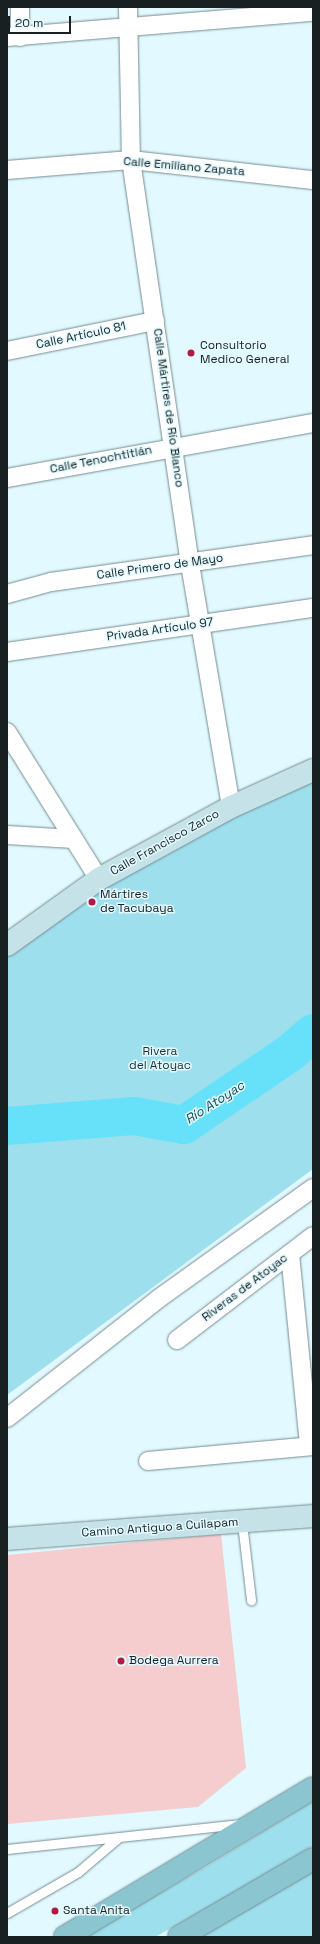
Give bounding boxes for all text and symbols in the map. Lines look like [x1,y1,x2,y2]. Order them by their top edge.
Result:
scale bar [10,8,73,34]
text: 20 m [15,15,43,31]
street label: Calle Emiliano Zapata [123,155,245,179]
street label: Calle Artículo 81 [35,319,127,353]
street label: Calle Mártires de Río Blanco [150,328,186,488]
place label: Consultorio Medico General [200,339,289,367]
marker: Consultorio Medico General [185,347,197,359]
street label: Calle Tenochtitlán [49,443,153,477]
street label: Calle Primero de Mayo [96,551,224,583]
street label: Privada Artículo 97 [106,615,214,645]
street label: Calle Francisco Zarco [108,807,222,879]
place label: Mártires de Tacubaya [100,888,174,916]
marker: Mártires de Tacubaya [87,897,97,907]
park label: Rivera del Atoyac [129,1045,191,1073]
water label: Río Atoyac [182,1078,248,1128]
street label: Riveras de Atoyac [199,1251,291,1325]
street label: Camino Antiguo a Cuilapam [81,1515,239,1541]
place label: Bodega Aurrera [129,1654,219,1668]
marker: Bodega Aurrera [116,1656,126,1666]
place label: Santa Anita [63,1904,130,1918]
marker: Santa Anita [50,1906,60,1916]

